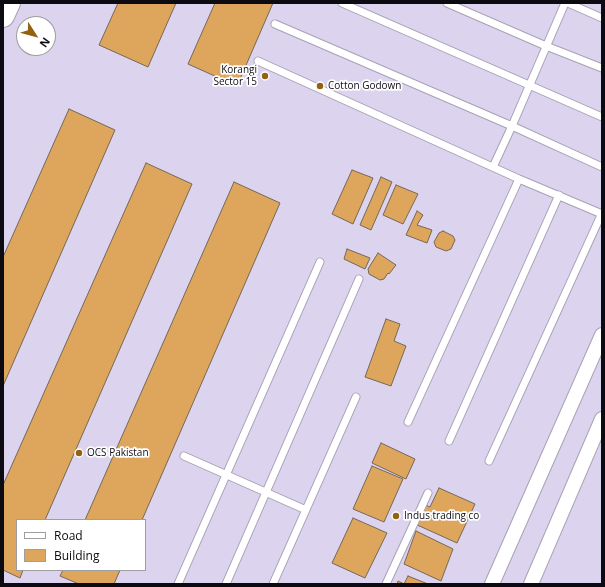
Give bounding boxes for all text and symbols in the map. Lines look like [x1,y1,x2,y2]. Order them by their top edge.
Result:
north arrow [16,16,56,56]
text: N [37,35,54,51]
place label: Korangi Sector 15 [213,64,257,88]
marker: Korangi Sector 15 [260,71,270,81]
place label: Cotton Godown [328,80,401,92]
marker: Cotton Godown [315,81,325,91]
place label: OCS Pakistan [87,447,149,459]
marker: OCS Pakistan [74,448,84,458]
place label: Indus trading co [404,510,479,522]
marker: Indus trading co [391,511,401,521]
legend [16,519,146,571]
text: Road [54,527,83,544]
text: Building [54,547,99,564]

